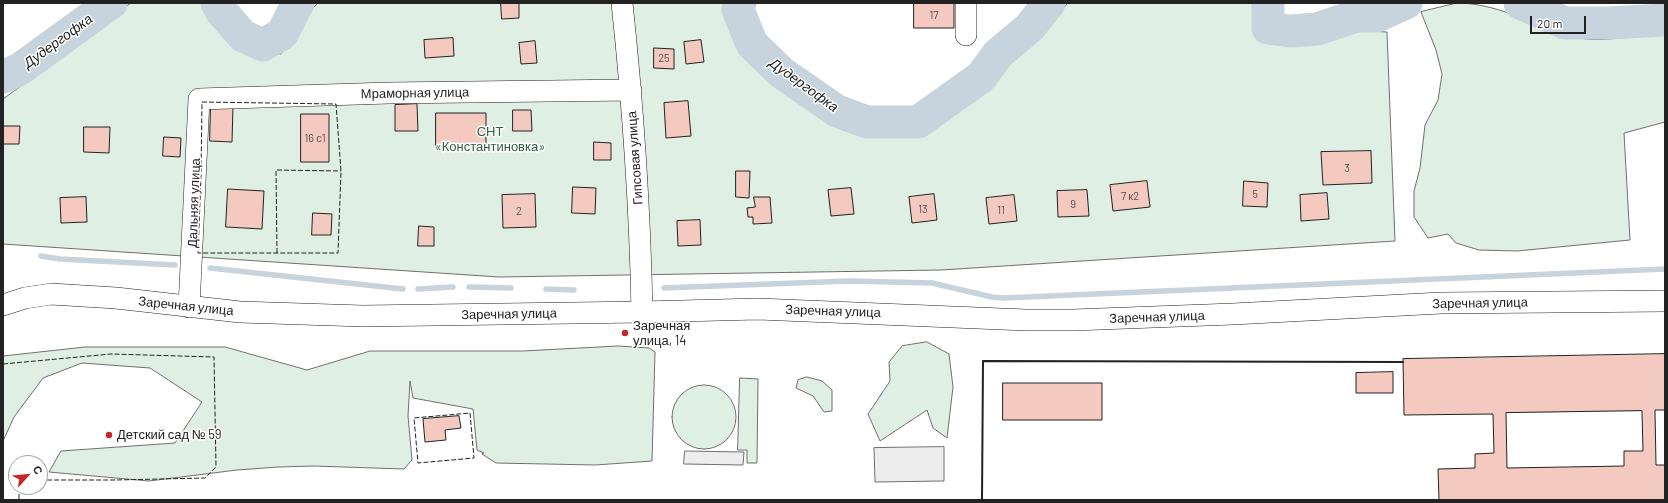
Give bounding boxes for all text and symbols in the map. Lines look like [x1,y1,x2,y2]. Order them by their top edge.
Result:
house number: 17 [929,8,939,22]
scale bar [1532,8,1588,34]
water label: Дудергофка [20,10,96,72]
text: 20 m [1537,16,1563,30]
house number: 25 [658,51,670,65]
water label: Дудергофка [766,54,842,116]
street label: Мраморная улица [361,84,469,102]
street label: Гипсовая улица [624,111,646,205]
park label: СНТ «Константиновка» [435,124,545,155]
house number: 16 с1 [304,131,326,145]
street label: Дальняя улица [185,158,203,248]
house number: 3 [1344,161,1350,175]
house number: 5 [1252,187,1258,201]
house number: 7 к2 [1121,189,1139,203]
house number: 9 [1070,197,1076,211]
house number: 13 [918,202,928,216]
house number: 11 [997,203,1005,217]
house number: 2 [516,204,522,218]
street label: Заречная улица [138,293,234,319]
street label: Заречная улица [1432,294,1528,312]
street label: Заречная улица [785,302,881,320]
street label: Заречная улица [461,305,557,323]
street label: Заречная улица [1109,308,1205,326]
place label: Заречная улица, 14 [633,318,690,349]
marker: Заречная улица, 14 [620,328,630,338]
place label: Детский сад № 59 [117,427,222,443]
marker: Детский сад № 59 [104,430,114,440]
north arrow [8,455,48,495]
text: С [31,463,46,476]

